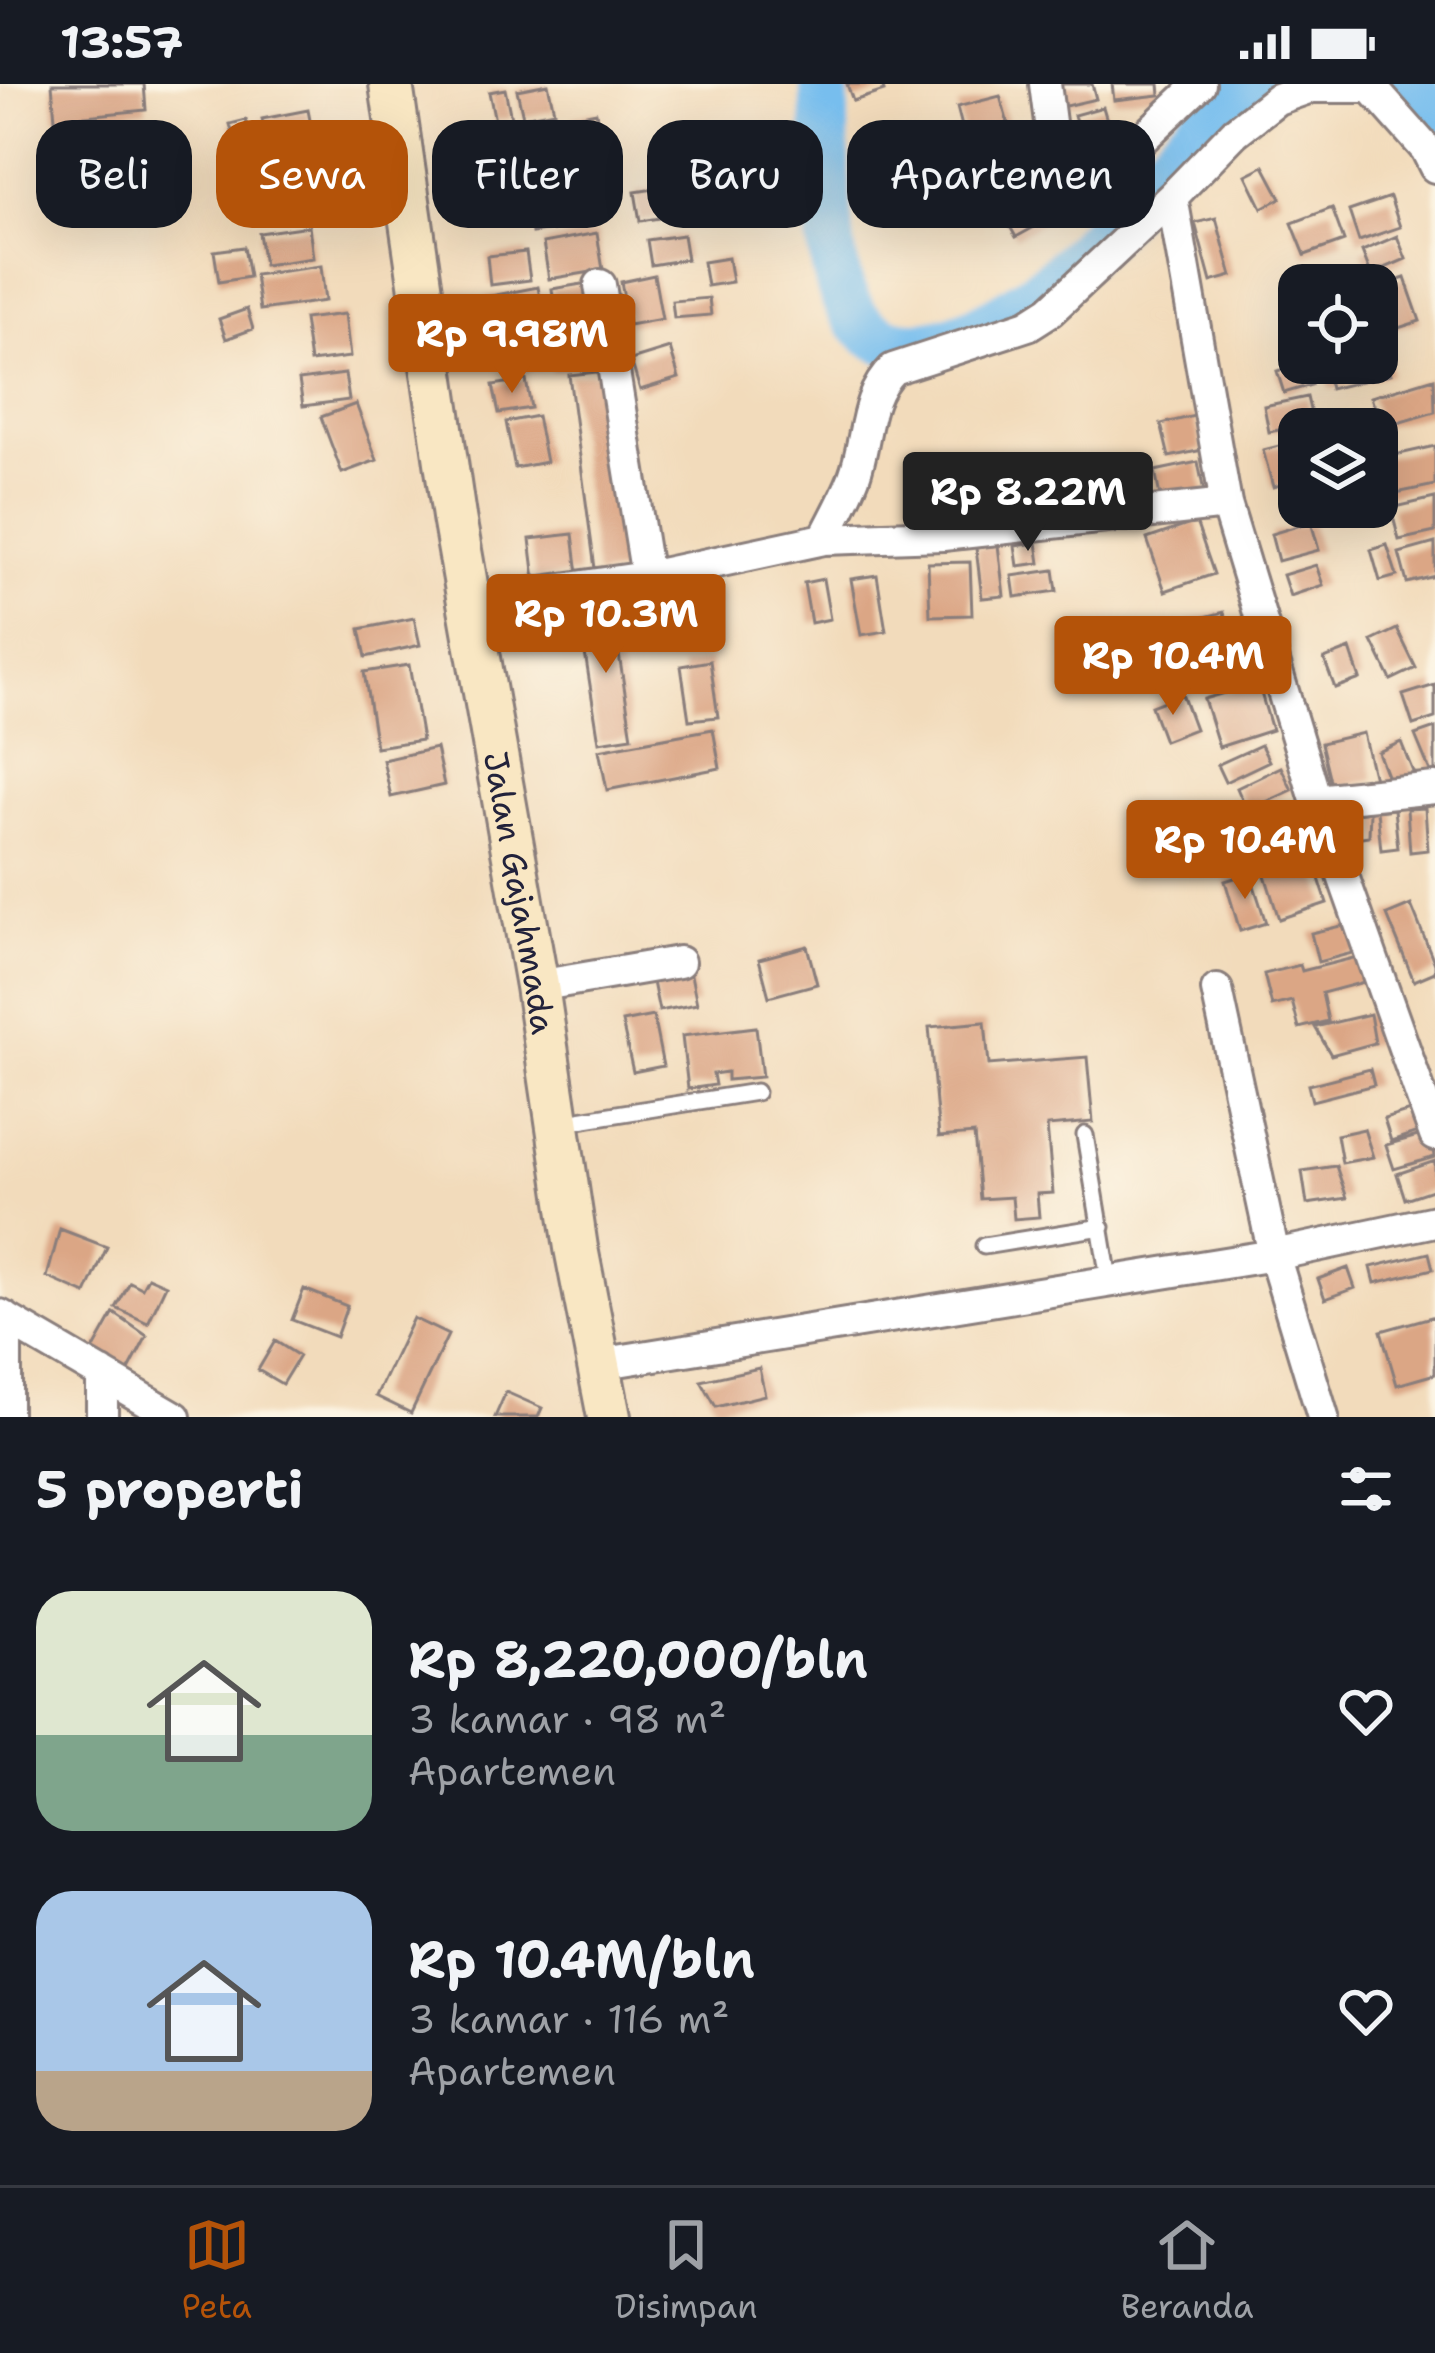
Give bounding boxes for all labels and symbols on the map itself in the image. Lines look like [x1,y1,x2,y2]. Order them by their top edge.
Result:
pin: Rp 9.98M [388,294,636,396]
pin: Rp 8.22M [904,452,1152,554]
pin: Rp 10.3M [482,574,730,676]
pin: Rp 10.4M [1049,616,1297,718]
street label: Jalan Gajahmada [473,748,566,1037]
pin: Rp 10.4M [1121,800,1369,902]

